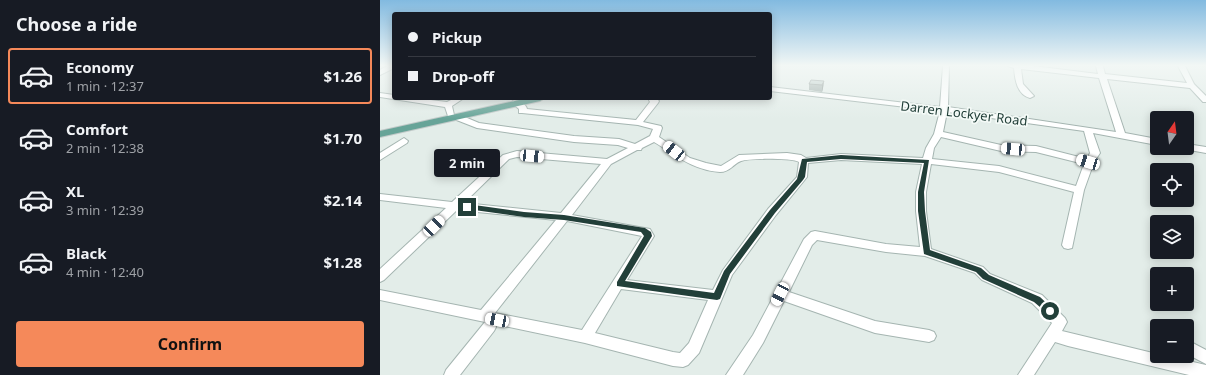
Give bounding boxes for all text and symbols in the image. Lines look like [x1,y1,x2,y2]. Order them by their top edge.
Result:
text: Choose a ride [16,12,137,36]
text: Pickup [432,27,482,47]
text: Economy [66,57,134,77]
icon: car [18,58,54,94]
text: $1.26 [323,66,362,86]
text: Drop-off [432,66,494,86]
text: 1 min · 12:37 [66,77,144,95]
street label: Darren Lockyer Road [899,96,1029,130]
north arrow [1150,111,1194,155]
map controls [1150,111,1194,363]
text: Comfort [66,119,128,139]
icon: car [18,120,54,156]
text: $1.70 [323,128,362,148]
text: 2 min · 12:38 [66,139,144,157]
car [661,139,687,163]
car [1001,142,1025,156]
callout: 2 min [434,149,500,177]
car [520,149,544,163]
car [1075,153,1101,171]
text: 2 min [449,154,485,172]
button: locate [1150,163,1194,207]
text: XL [66,181,84,201]
icon: car [18,182,54,218]
text: $2.14 [323,190,362,210]
route end [458,198,476,216]
text: 3 min · 12:39 [66,201,144,219]
car [421,213,447,239]
button: layers [1150,215,1194,259]
text: Black [66,243,106,263]
icon: car [18,244,54,280]
text: $1.28 [323,252,362,272]
text: 4 min · 12:40 [66,263,144,281]
button: + [1150,267,1194,311]
car [769,281,791,307]
route start [1041,302,1059,320]
car [484,312,510,328]
button: − [1150,319,1194,363]
button: Confirm [16,321,364,367]

